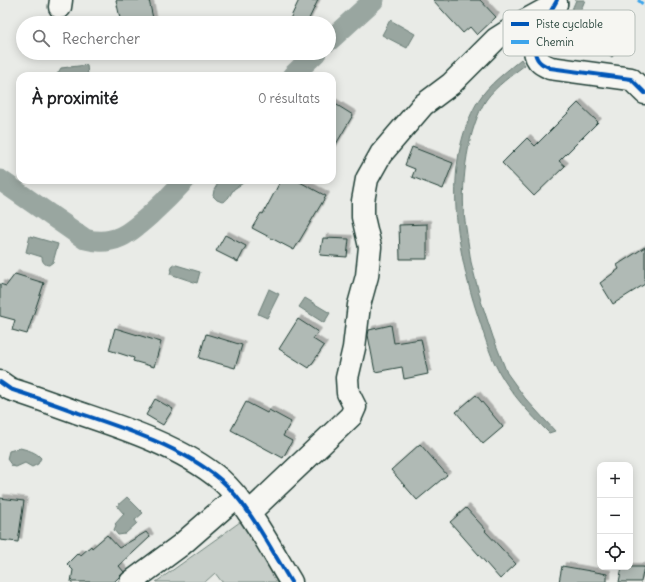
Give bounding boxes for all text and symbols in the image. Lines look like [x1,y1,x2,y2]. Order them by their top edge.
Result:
legend [503,10,635,56]
search box [16,16,336,60]
text: Piste cyclable [536,17,603,31]
icon: search [30,27,52,49]
text: Rechercher [62,29,140,48]
text: Chemin [536,35,574,49]
text: À proximité [32,87,118,109]
text: 0 résultats [258,90,320,107]
map controls [597,462,633,570]
button: + [597,462,633,498]
button: − [597,498,633,534]
button: locate [597,534,633,570]

